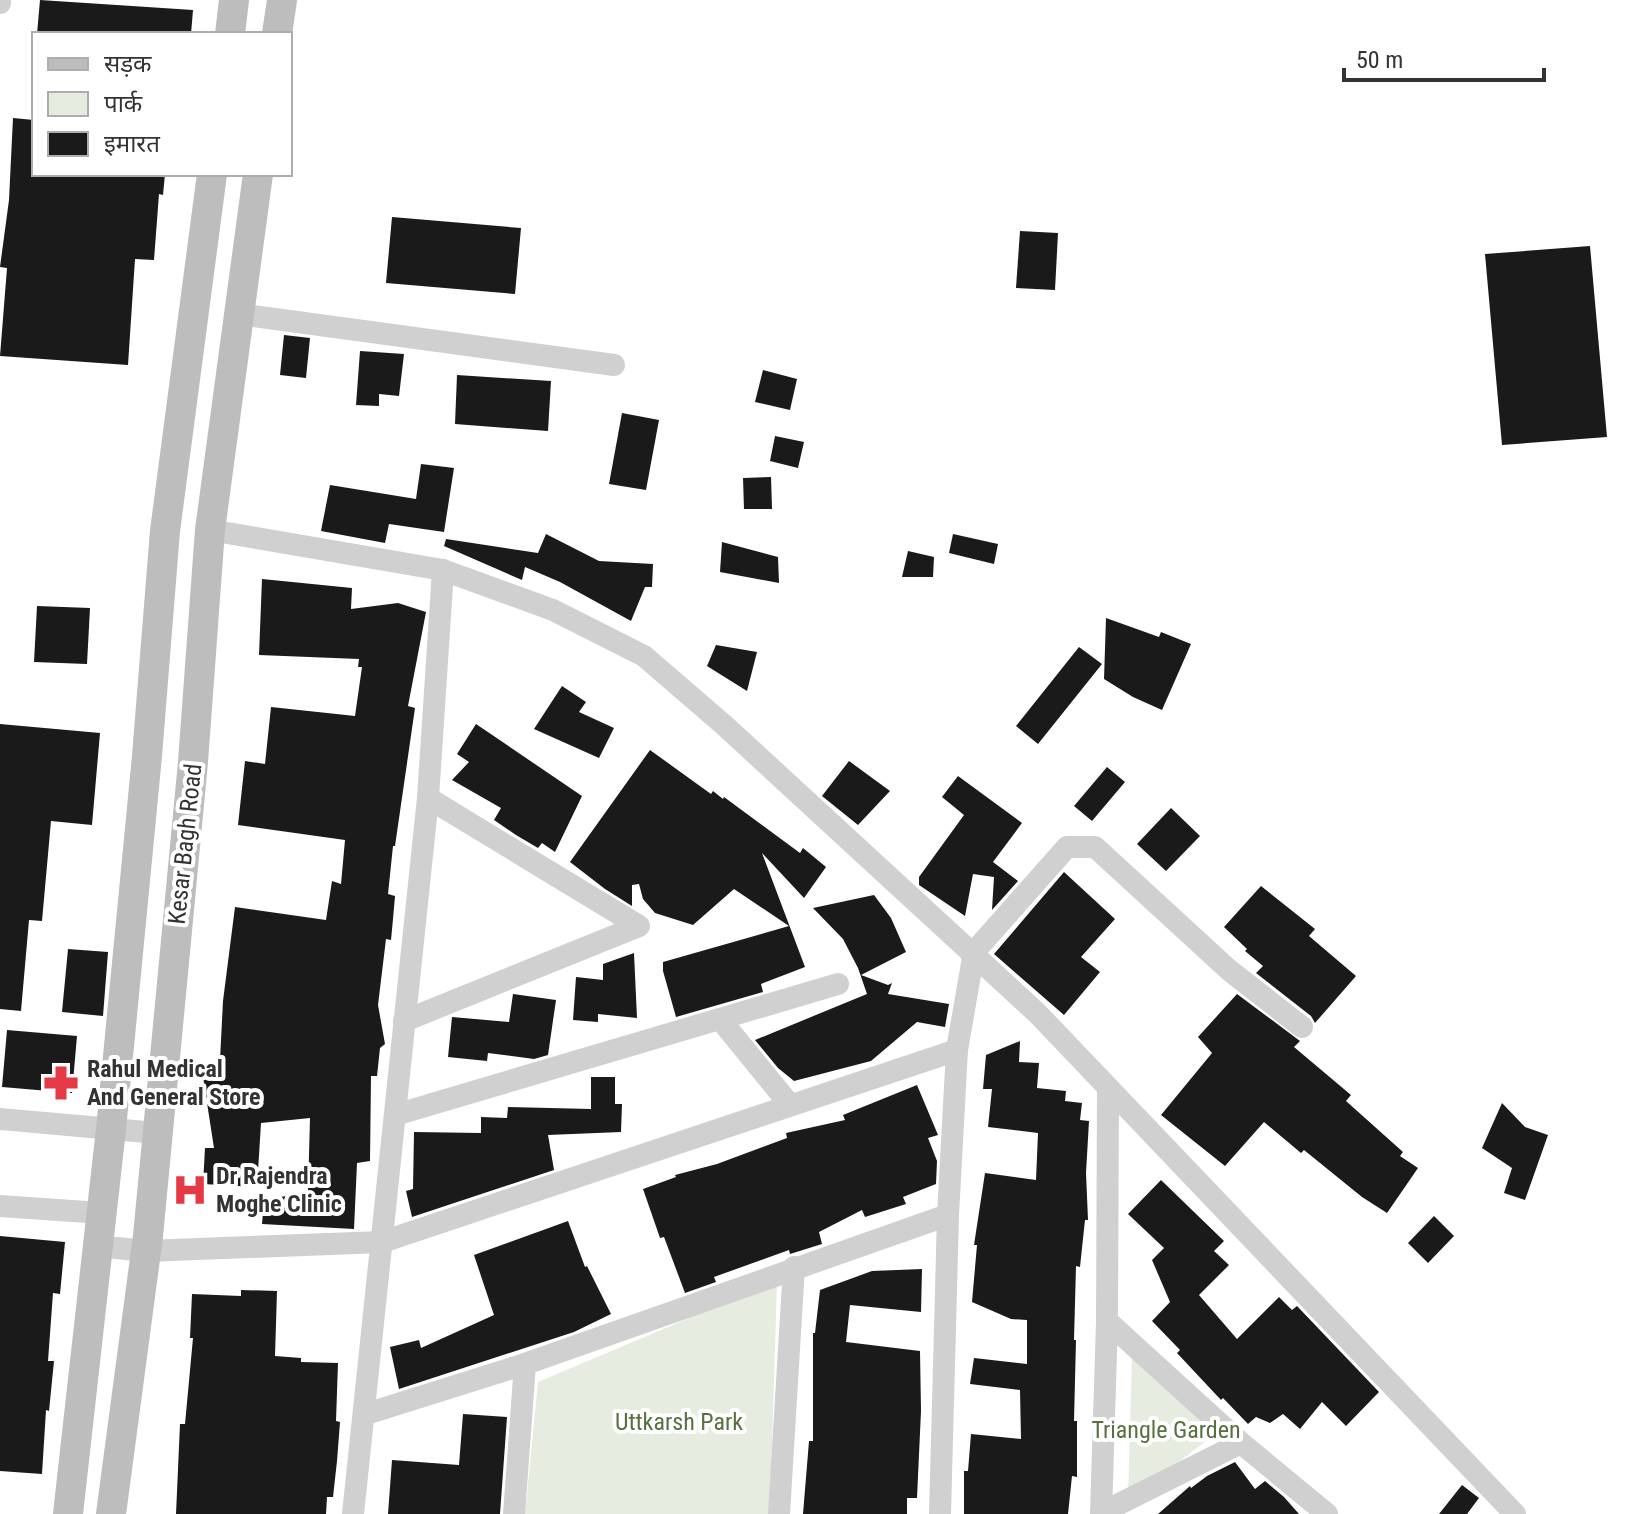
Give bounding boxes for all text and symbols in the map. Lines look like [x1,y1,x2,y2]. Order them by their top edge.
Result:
legend [32,32,292,176]
scale bar [1344,32,1544,82]
text: 50 m [1356,46,1403,74]
text: सड़क [104,50,152,78]
text: पार्क [104,90,143,118]
text: इमारत [104,130,161,158]
street label: Kesar Bagh Road [163,762,207,926]
place label: Rahul Medical And General Store [87,1055,260,1111]
pharmacy icon: Rahul Medical And General Store [42,1064,80,1102]
place label: Dr Rajendra Moghe Clinic [216,1162,342,1218]
hospital icon: Dr Rajendra Moghe Clinic [171,1171,209,1209]
park label: Uttkarsh Park [615,1408,743,1436]
park label: Triangle Garden [1091,1416,1241,1444]

